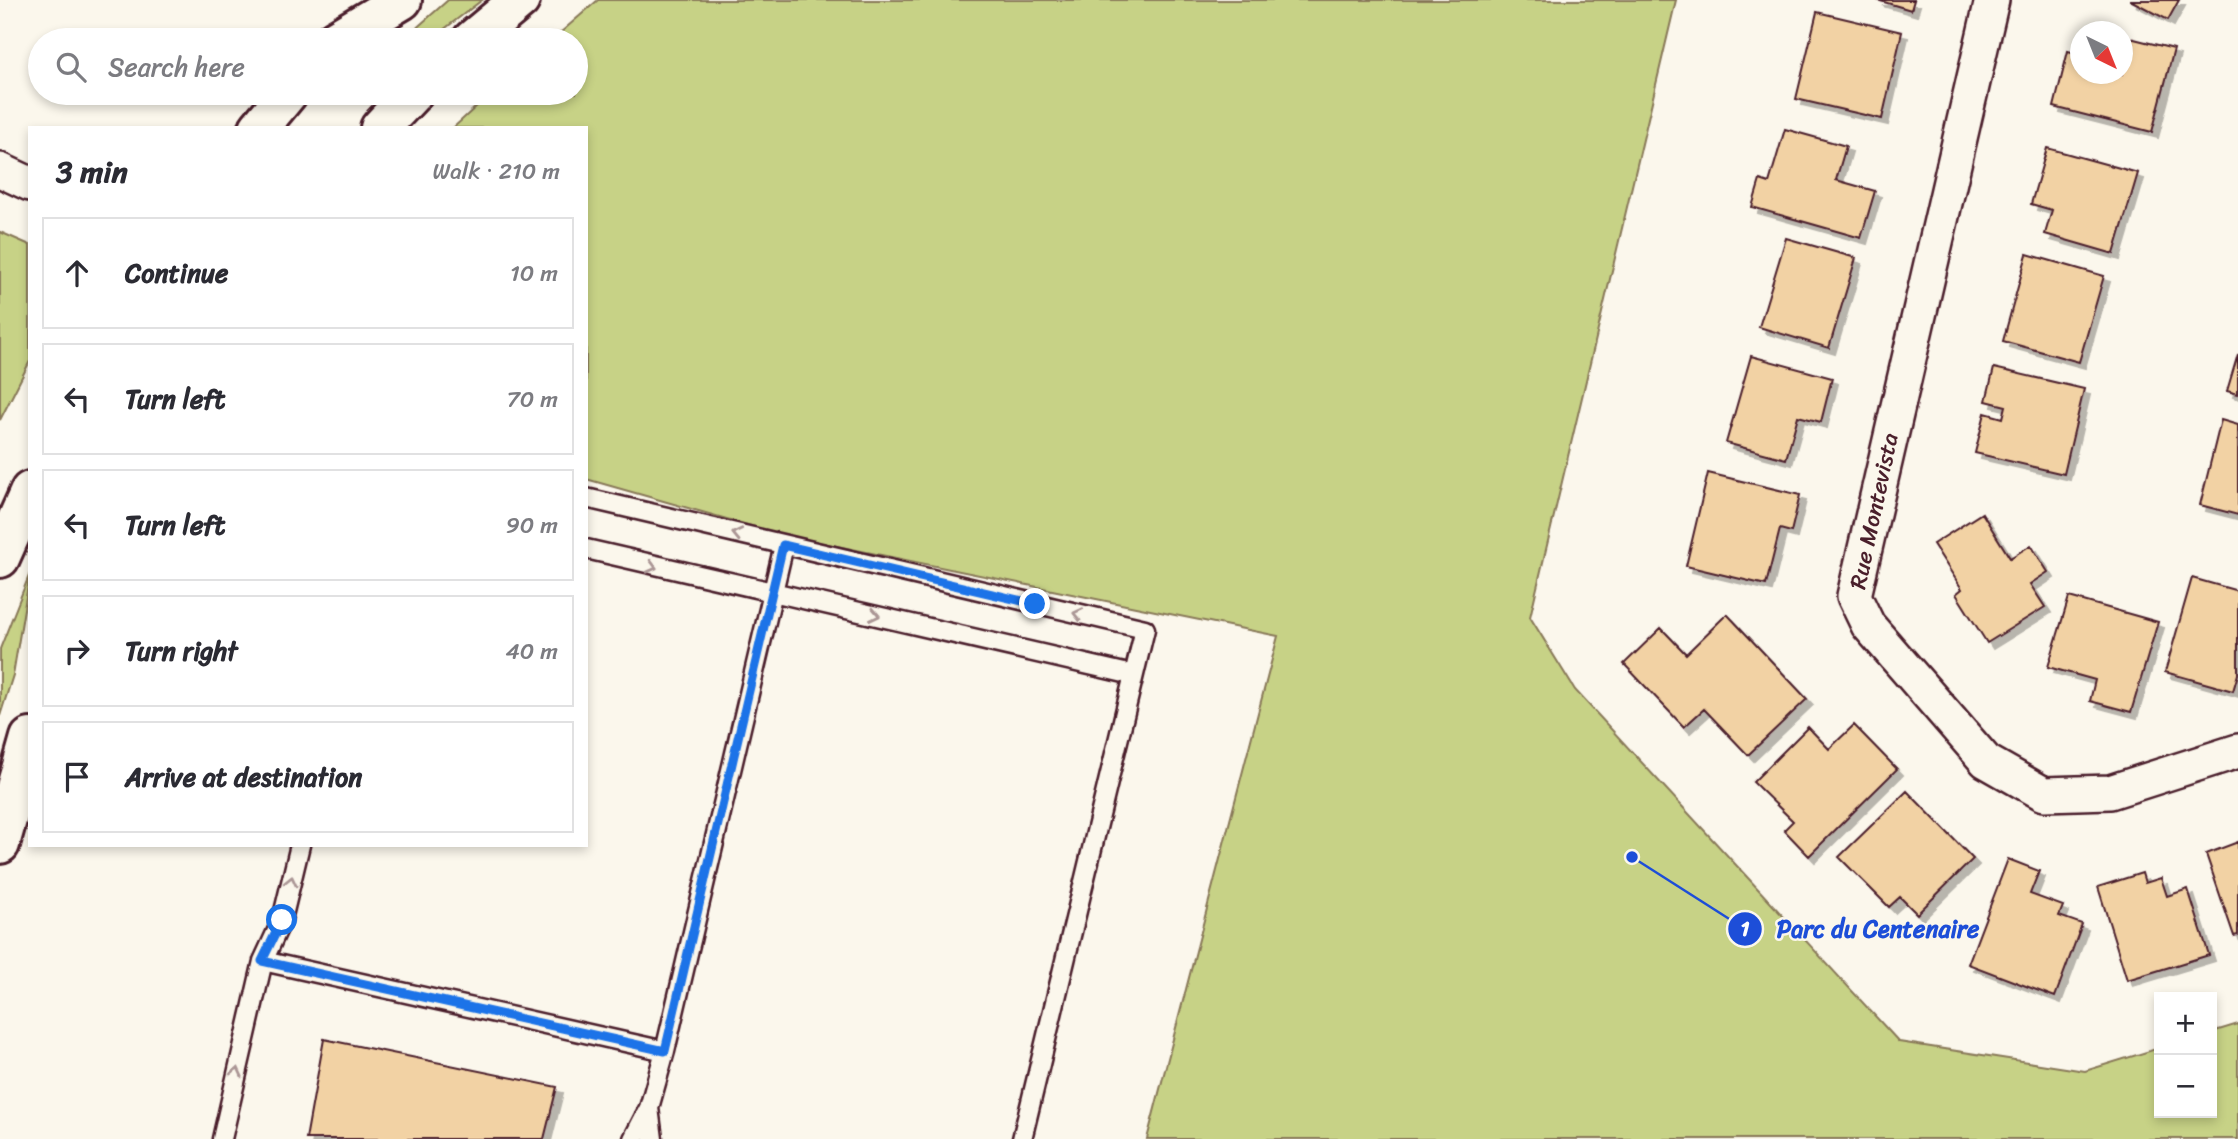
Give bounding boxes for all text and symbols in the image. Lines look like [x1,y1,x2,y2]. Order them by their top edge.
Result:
north arrow [2070,21,2133,84]
search box [28,28,588,105]
text: Search here [108,44,245,90]
icon: search [52,48,90,86]
text: 3 min [56,145,128,199]
text: Walk · 210 m [433,151,560,192]
text: Continue [125,250,228,296]
text: 10 m [510,253,558,294]
icon: ahead [58,254,96,292]
text: Turn left [125,376,225,422]
text: 70 m [507,379,558,420]
icon: left [58,380,96,418]
street label: Rue Montevista [1837,429,1911,593]
text: Turn left [125,502,225,548]
text: 90 m [506,505,558,546]
icon: left [58,506,96,544]
one-way arrow [731,528,743,542]
one-way arrow [646,559,658,573]
route end [1019,588,1050,619]
one-way arrow [869,606,881,621]
one-way arrow [1072,607,1084,622]
text: Turn right [125,628,238,674]
text: 40 m [505,631,558,672]
icon: right [58,632,96,670]
text: Arrive at destination [125,754,362,800]
icon: arrive [58,758,96,796]
one-way arrow [283,875,298,887]
route start [266,904,297,935]
callout: Parc du Centenaire [1727,906,1993,951]
text: Parc du Centenaire [1777,908,1980,950]
text: 1 [1740,910,1750,948]
map controls [2154,992,2217,1118]
button: + [2154,992,2217,1055]
button: − [2154,1055,2217,1118]
one-way arrow [229,1066,243,1078]

